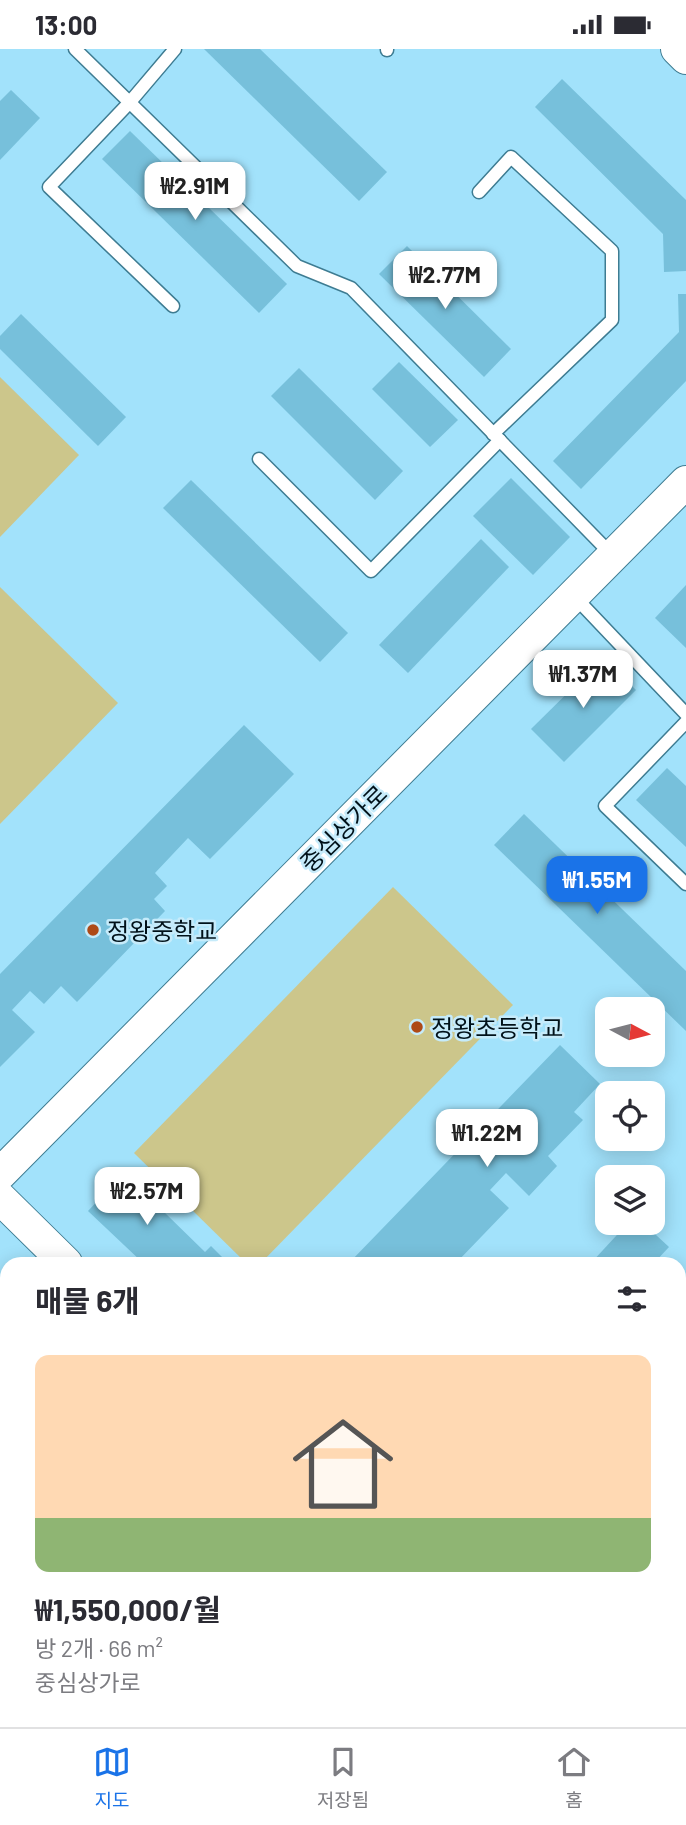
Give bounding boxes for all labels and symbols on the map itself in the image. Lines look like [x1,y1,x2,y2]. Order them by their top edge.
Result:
pin: ₩2.91M [138,163,252,222]
pin: ₩2.77M [388,251,502,311]
pin: ₩1.37M [526,651,640,710]
street label: 중심상가로 [294,779,392,877]
pin: ₩1.55M [540,857,654,916]
place label: 정왕중학교 [107,916,217,945]
marker: 정왕중학교 [85,922,101,938]
north arrow [595,997,665,1067]
place label: 정왕초등학교 [431,1013,563,1042]
marker: 정왕초등학교 [409,1019,425,1035]
pin: ₩1.22M [430,1109,544,1169]
pin: ₩2.57M [90,1167,204,1227]

